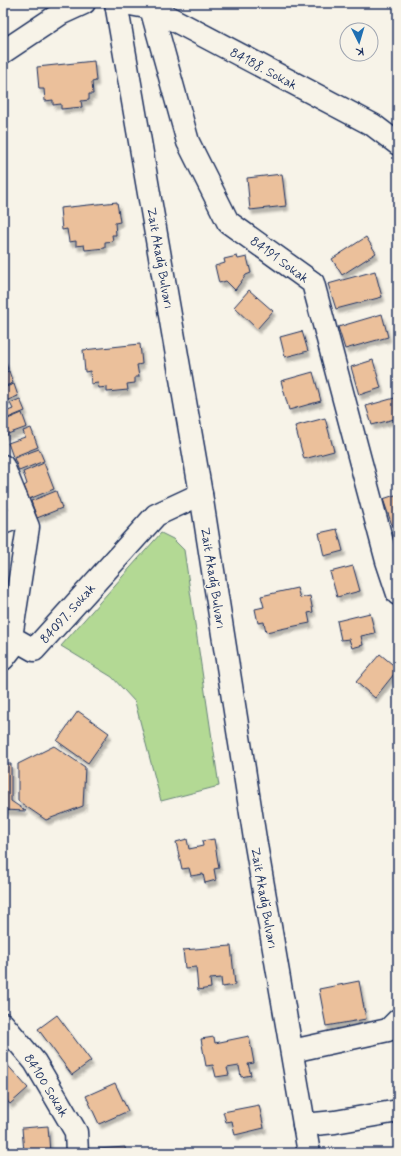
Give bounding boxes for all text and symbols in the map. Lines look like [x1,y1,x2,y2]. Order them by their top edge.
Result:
north arrow [339,22,379,62]
street label: 84188. Sokak [227,44,300,94]
text: K [355,44,364,58]
street label: Zait Akadğ Bulvarı [142,206,177,310]
street label: 84191 Sokak [246,233,312,288]
street label: Zait Akadğ Bulvarı [196,526,229,630]
street label: 84097. Sokak [37,580,100,648]
street label: Zait Akadğ Bulvarı [246,846,281,950]
street label: 84100 Sokak [20,1051,72,1121]

